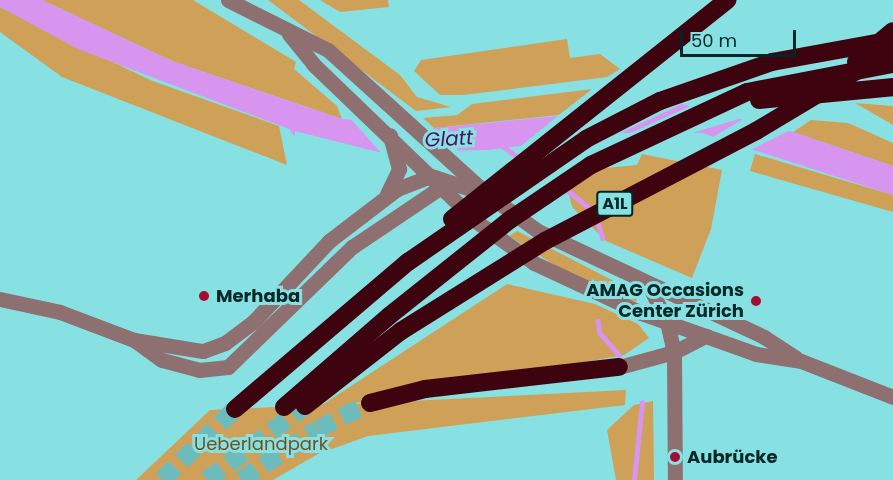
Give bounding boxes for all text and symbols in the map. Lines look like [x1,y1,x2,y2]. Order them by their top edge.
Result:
scale bar [683,18,798,56]
text: 50 m [691,28,737,53]
water label: Glatt [424,126,474,152]
road number: A1L [596,191,634,217]
place label: AMAG Occasions Center Zürich [586,280,744,322]
place label: Merhaba [216,285,300,307]
marker: Merhaba [197,289,211,303]
marker: AMAG Occasions Center Zürich [749,294,763,308]
park label: Ueberlandpark [194,433,328,455]
place label: Aubrücke [687,446,778,468]
marker: Aubrücke [668,450,682,464]

